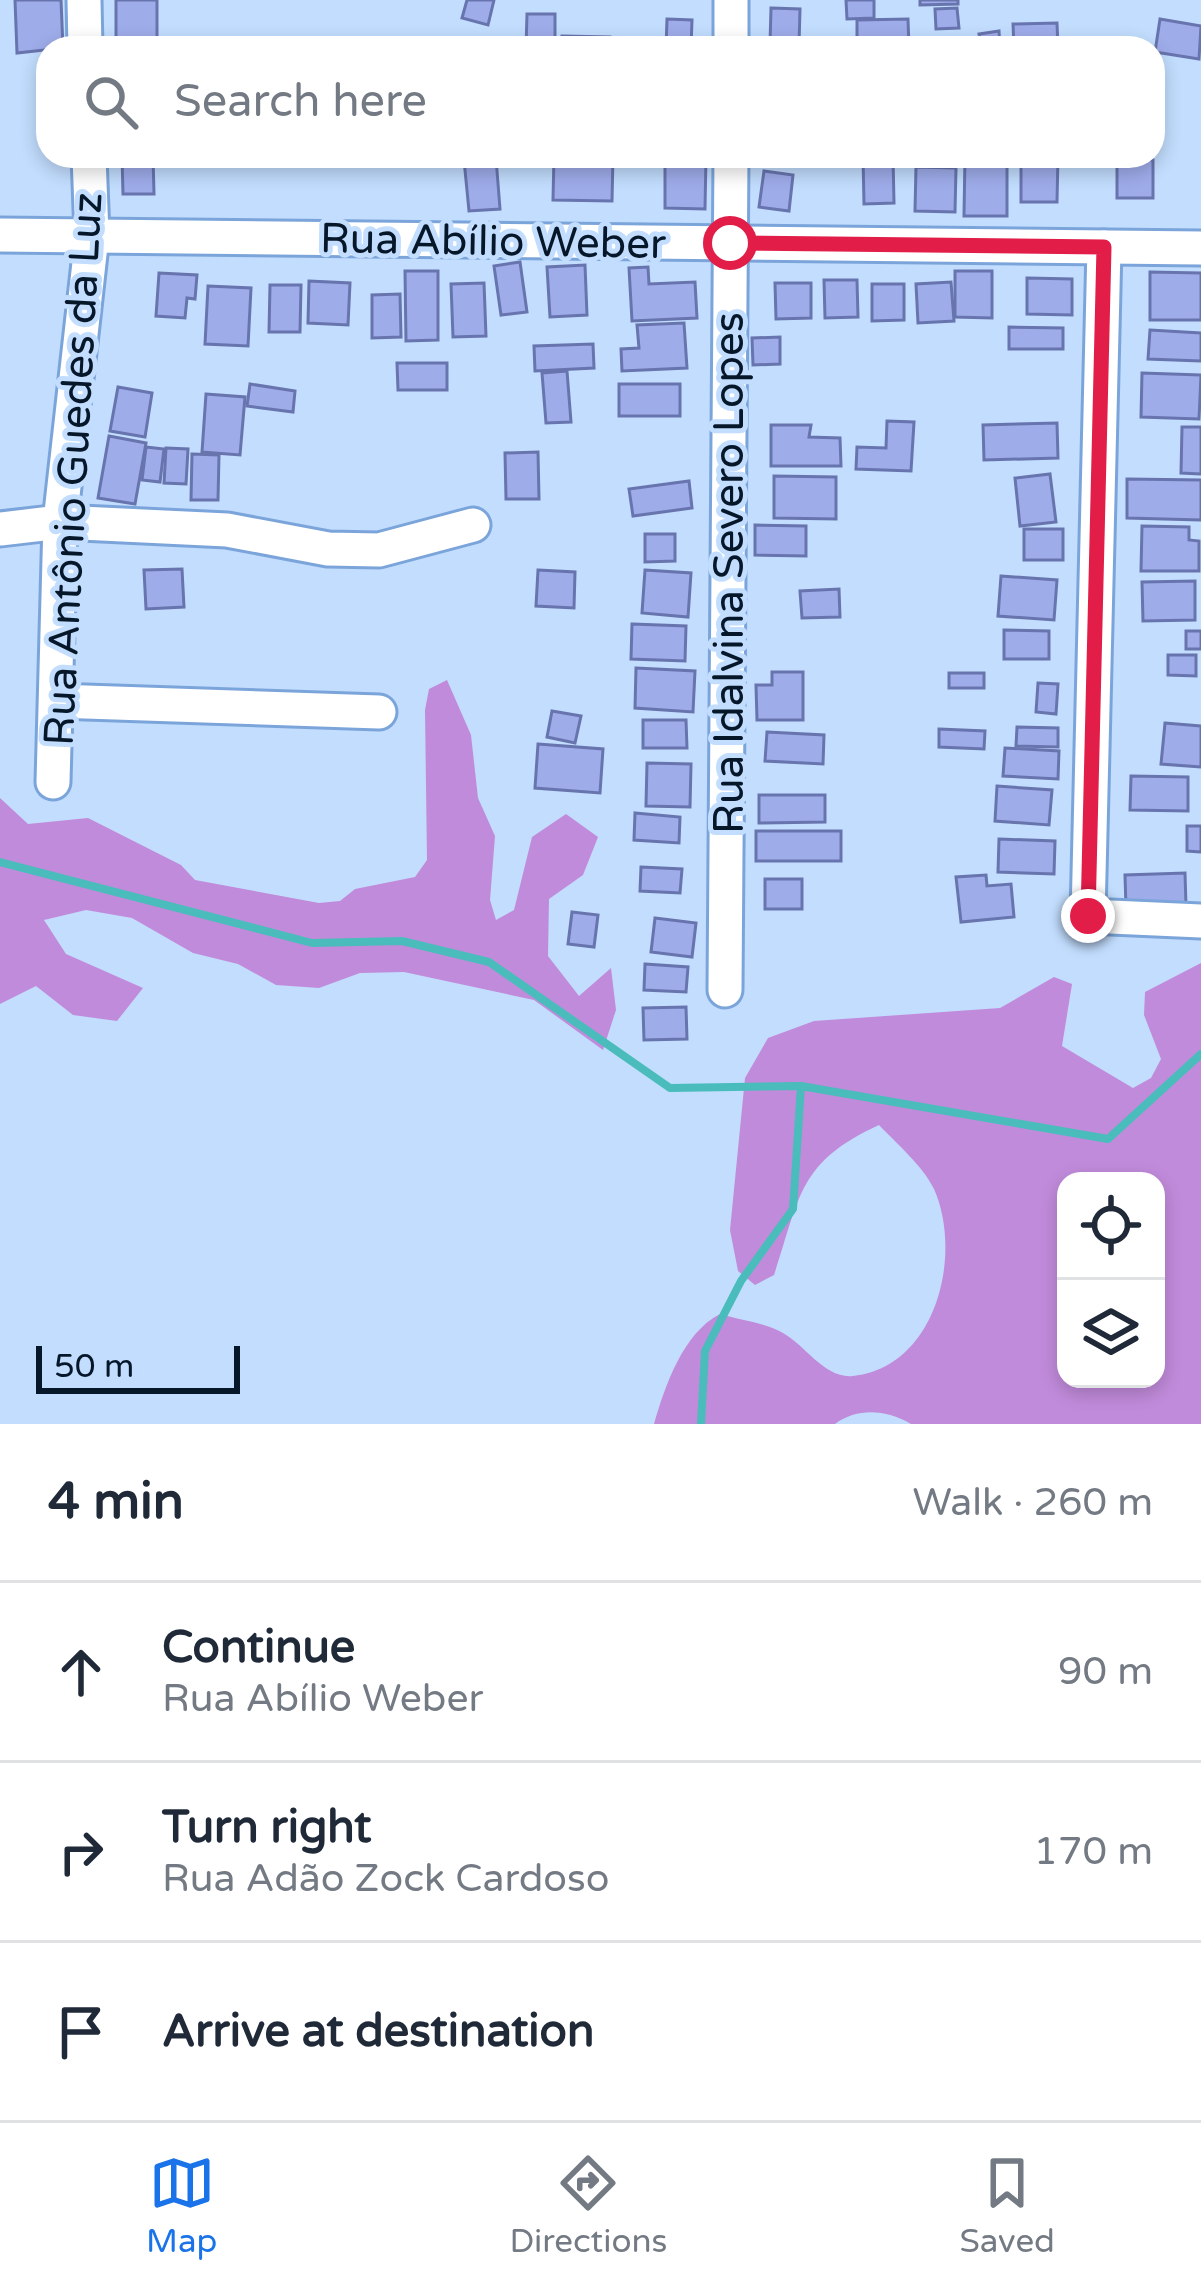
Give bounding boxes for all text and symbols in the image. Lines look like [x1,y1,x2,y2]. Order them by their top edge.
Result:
search box [36,36,1165,168]
icon: search [78,69,144,135]
text: Search here [174,75,427,129]
street label: Rua Antônio Guedes da Luz [34,191,113,747]
street label: Rua Abílio Weber [319,213,666,270]
route start [703,216,757,270]
street label: Rua Idalvina Severo Lopes [704,312,755,834]
route end [1061,889,1115,943]
map controls [1057,1172,1165,1388]
button: locate [1057,1172,1165,1280]
button: layers [1057,1280,1165,1388]
scale bar [36,1340,240,1393]
text: 50 m [54,1347,134,1386]
text: 4 min [48,1471,184,1533]
text: Walk · 260 m [912,1479,1153,1526]
text: Continue [162,1621,355,1675]
icon: ahead [48,1639,114,1705]
text: 90 m [1058,1648,1153,1695]
text: Rua Abílio Weber [162,1675,483,1722]
text: Turn right [162,1801,371,1855]
icon: right [48,1819,114,1885]
text: 170 m [1034,1828,1153,1875]
text: Rua Adão Zock Cardoso [162,1855,610,1902]
icon: arrive [48,1999,114,2065]
text: Arrive at destination [162,2005,594,2059]
tab: Map [146,2150,217,2261]
tab: Directions [509,2150,667,2261]
tab: Saved [960,2150,1055,2261]

